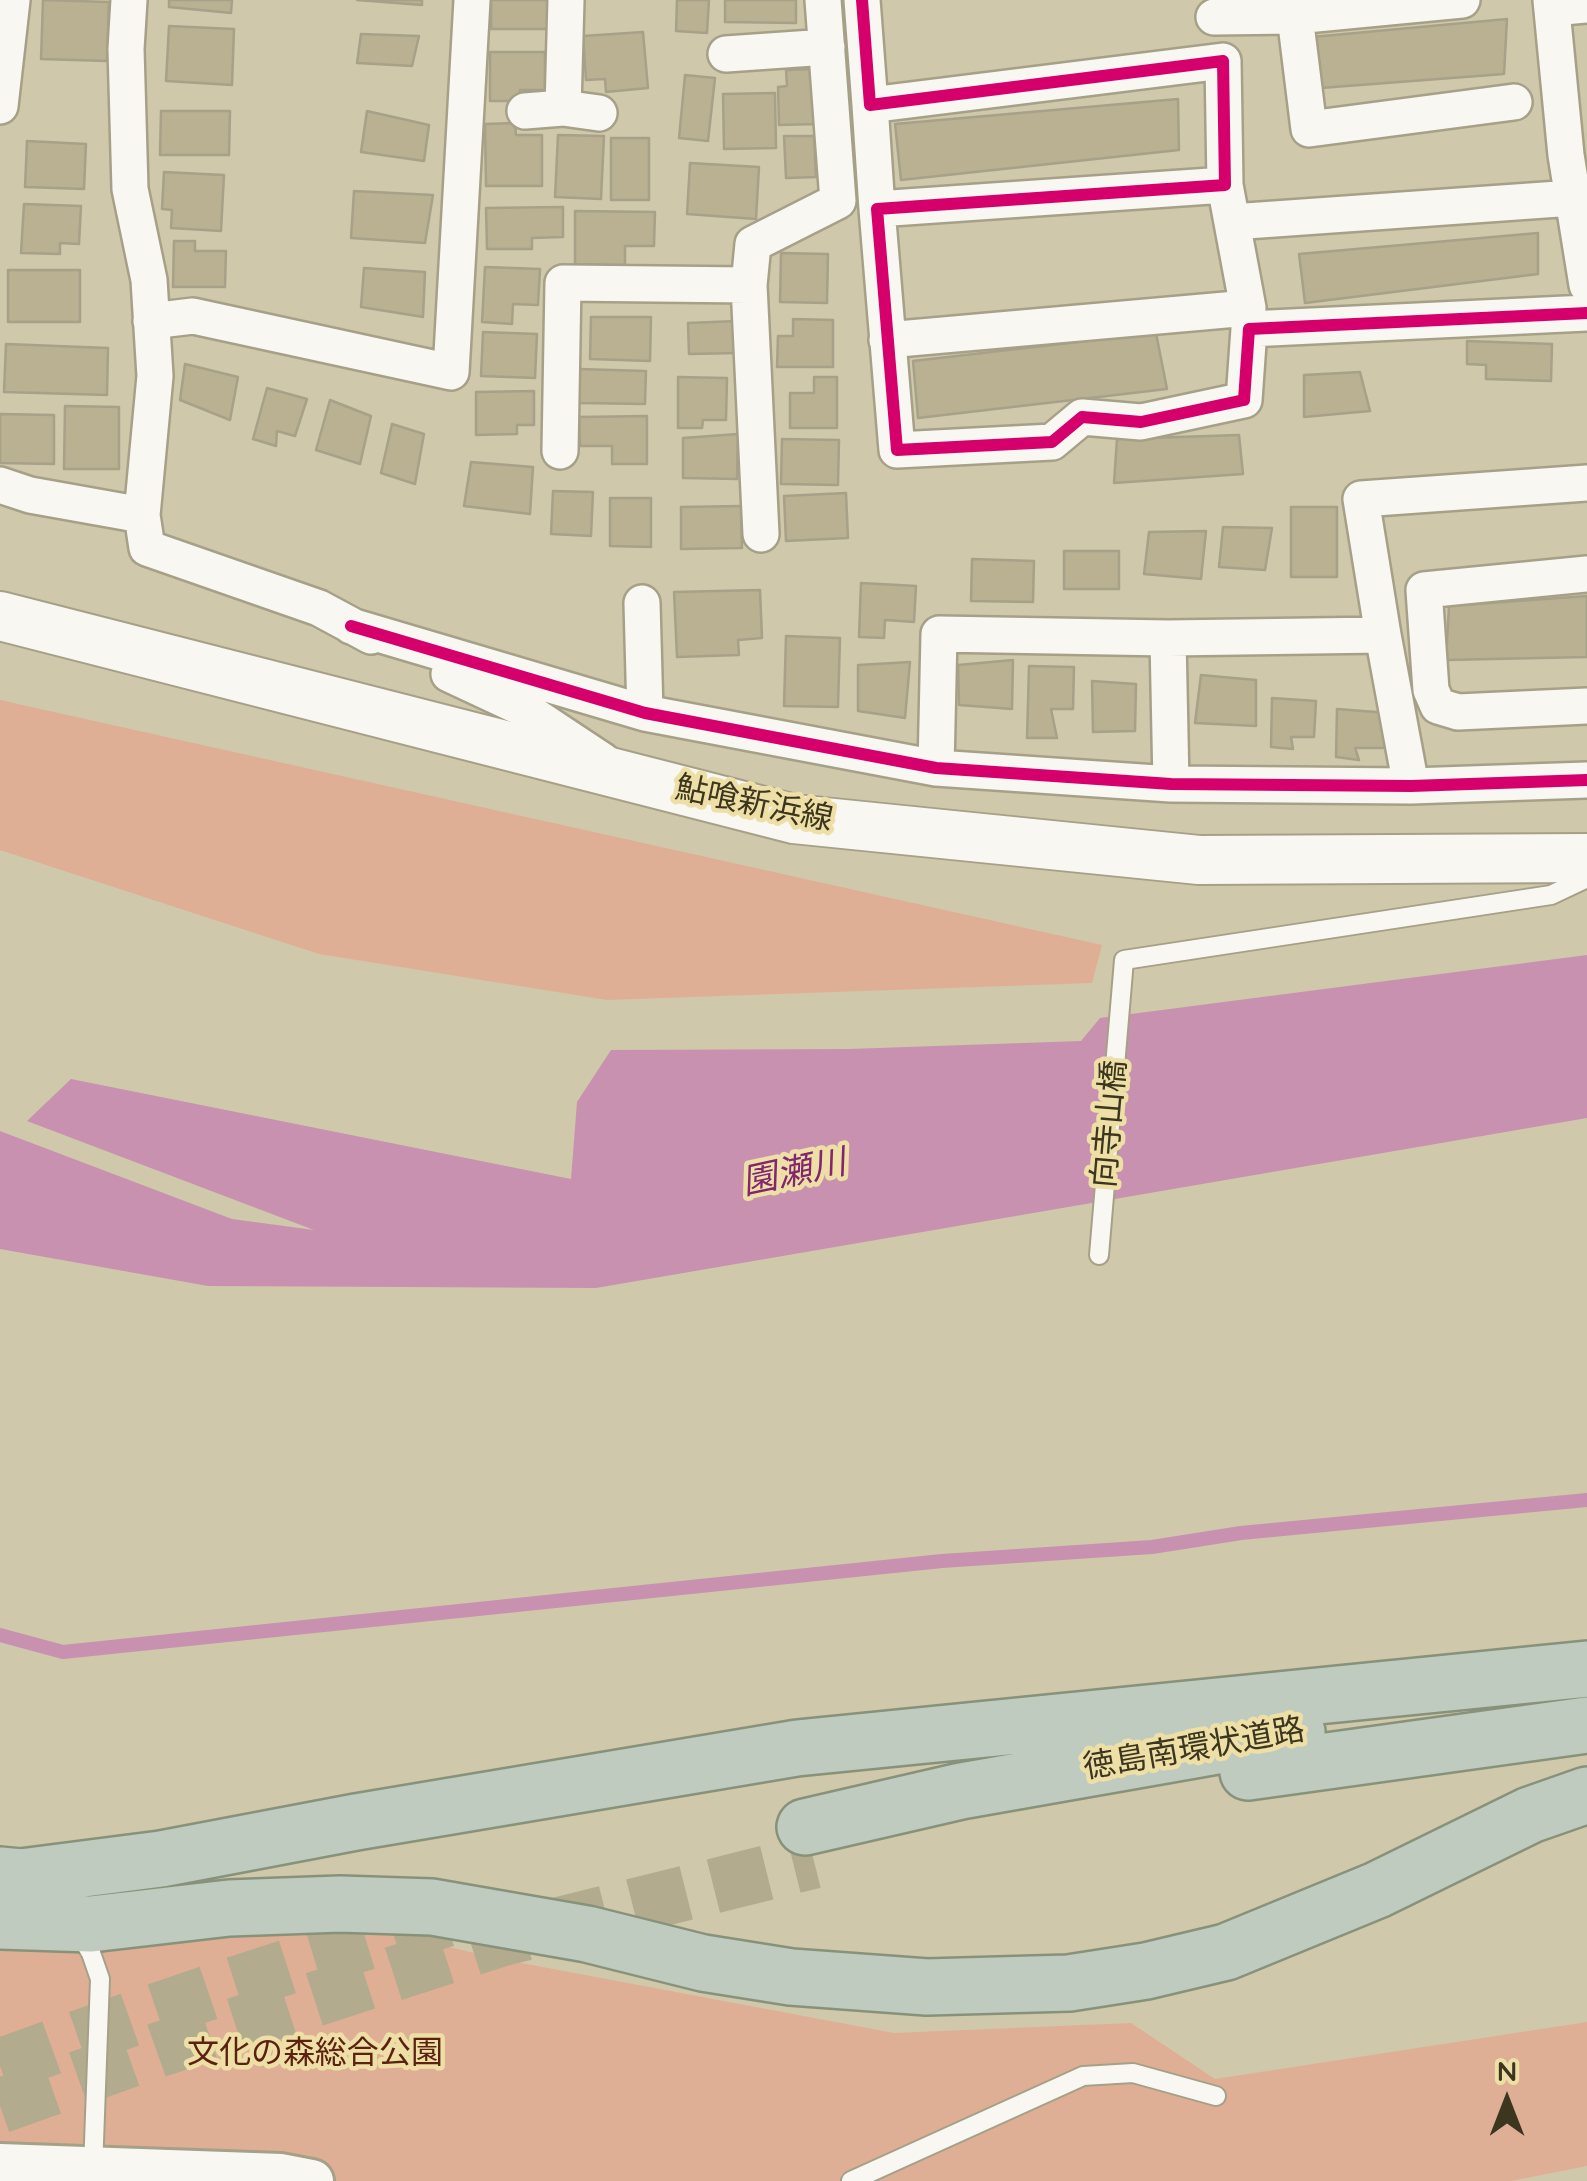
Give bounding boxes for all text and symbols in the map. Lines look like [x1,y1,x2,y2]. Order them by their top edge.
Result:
street label: 鮎喰新浜線 [672,769,836,839]
street label: 向寺山橋 [1085,1059,1135,1189]
water label: 園瀬川 [738,1142,850,1204]
street label: 徳島南環状道路 [1080,1711,1308,1787]
park label: 文化の森総合公園 [187,2034,443,2072]
north arrow [1457,2051,1557,2151]
text: N [1497,2053,1517,2088]

